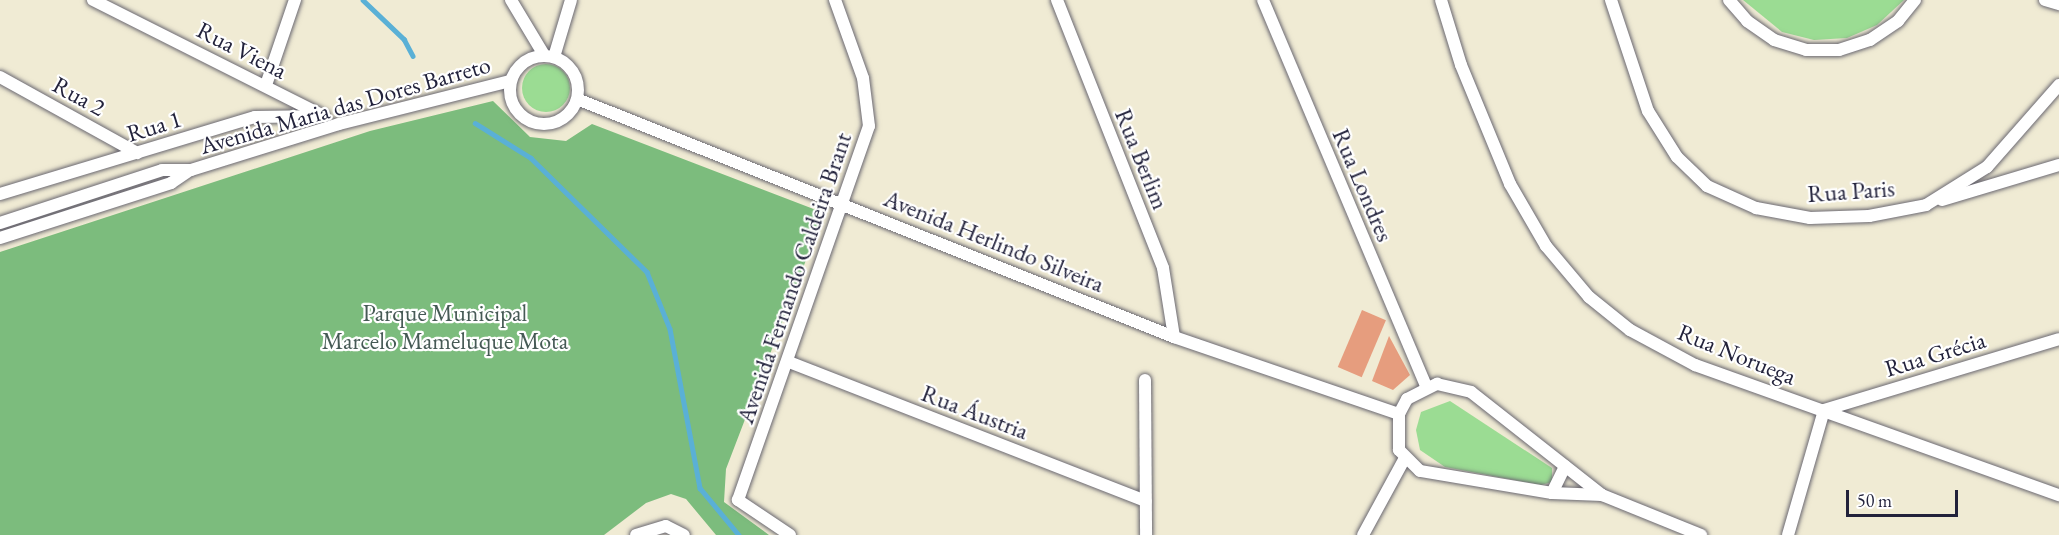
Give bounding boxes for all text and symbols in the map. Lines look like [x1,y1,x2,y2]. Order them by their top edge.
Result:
street label: Rua Viena [192,15,292,85]
street label: Avenida Maria das Dores Barreto [196,50,494,160]
street label: Rua 2 [48,70,110,122]
street label: Rua 1 [123,104,185,148]
street label: Rua Berlim [1109,105,1175,213]
street label: Rua Londres [1326,124,1400,246]
street label: Avenida Fernando Caldeira Brant [731,129,857,427]
street label: Rua Paris [1806,174,1896,208]
street label: Avenida Herlindo Silveira [880,184,1108,298]
park label: Parque Municipal Marcelo Mameluque Mota [322,299,568,355]
street label: Rua Noruega [1674,317,1800,391]
street label: Rua Grécia [1881,325,1989,383]
street label: Rua Áustria [917,378,1033,446]
scale bar [1849,478,1962,516]
text: 50 m [1857,489,1892,512]

